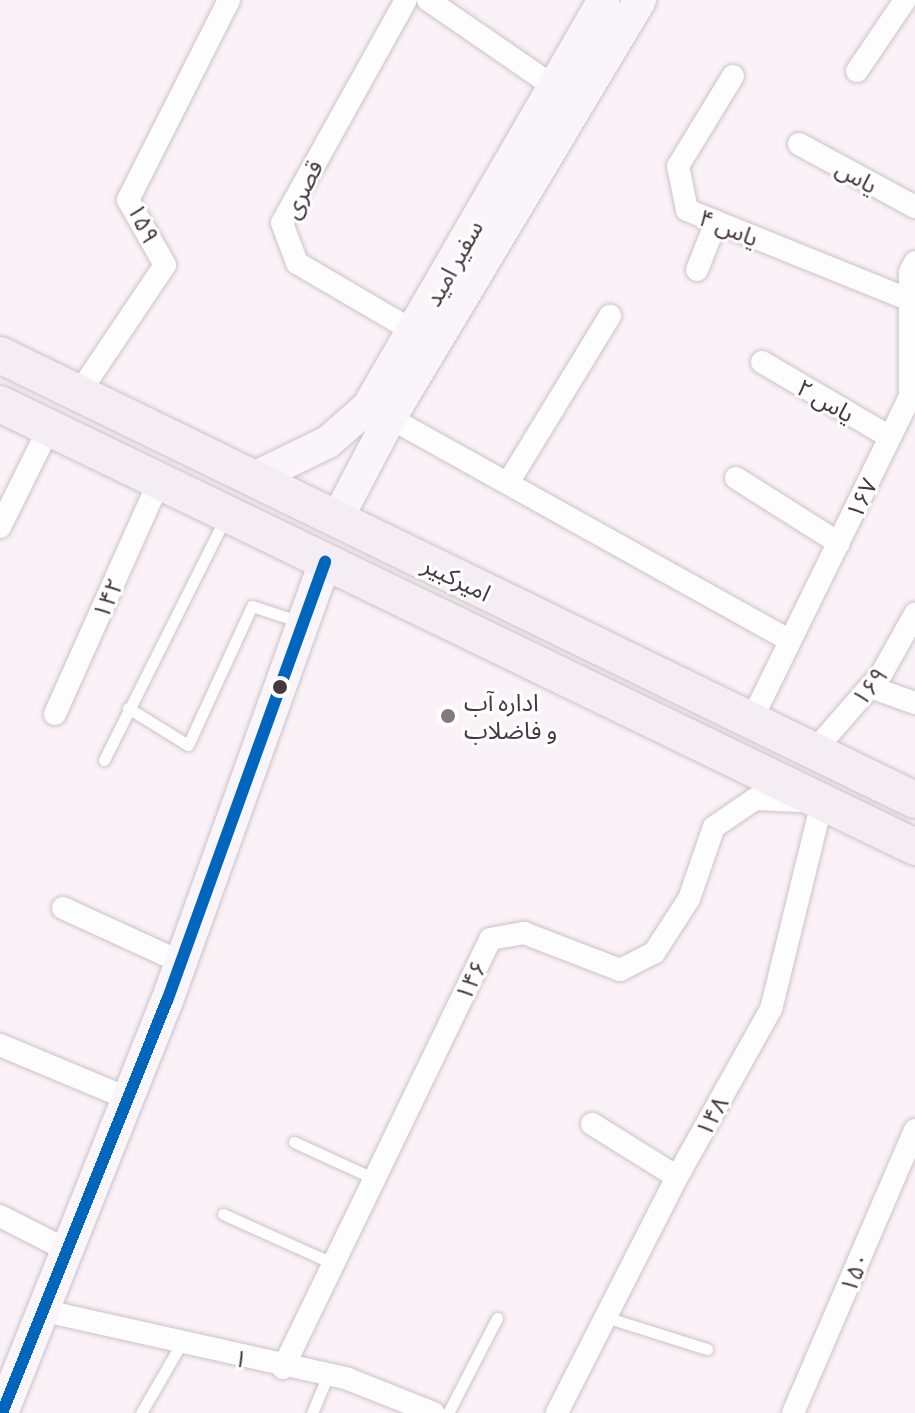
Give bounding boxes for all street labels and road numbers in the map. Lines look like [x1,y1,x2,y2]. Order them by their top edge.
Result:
street label: یاس [831,153,883,199]
street label: قصری [276,155,328,223]
street label: ۱۵۹ [122,198,166,248]
street label: یاس ۴ [695,202,763,252]
street label: سفیر امید [418,215,488,311]
street label: یاس ۲ [792,372,860,428]
street label: ۱۶۷ [839,473,883,523]
street label: امیرکبیر [418,549,496,607]
street label: ۱۴۲ [85,573,129,623]
street label: ۱۶۹ [845,661,893,711]
street label: ۱۴۶ [448,955,492,1005]
street label: ۱۴۸ [688,1091,734,1141]
street label: ۱۵۰ [833,1247,875,1297]
street label: ۱ [231,1342,251,1374]

